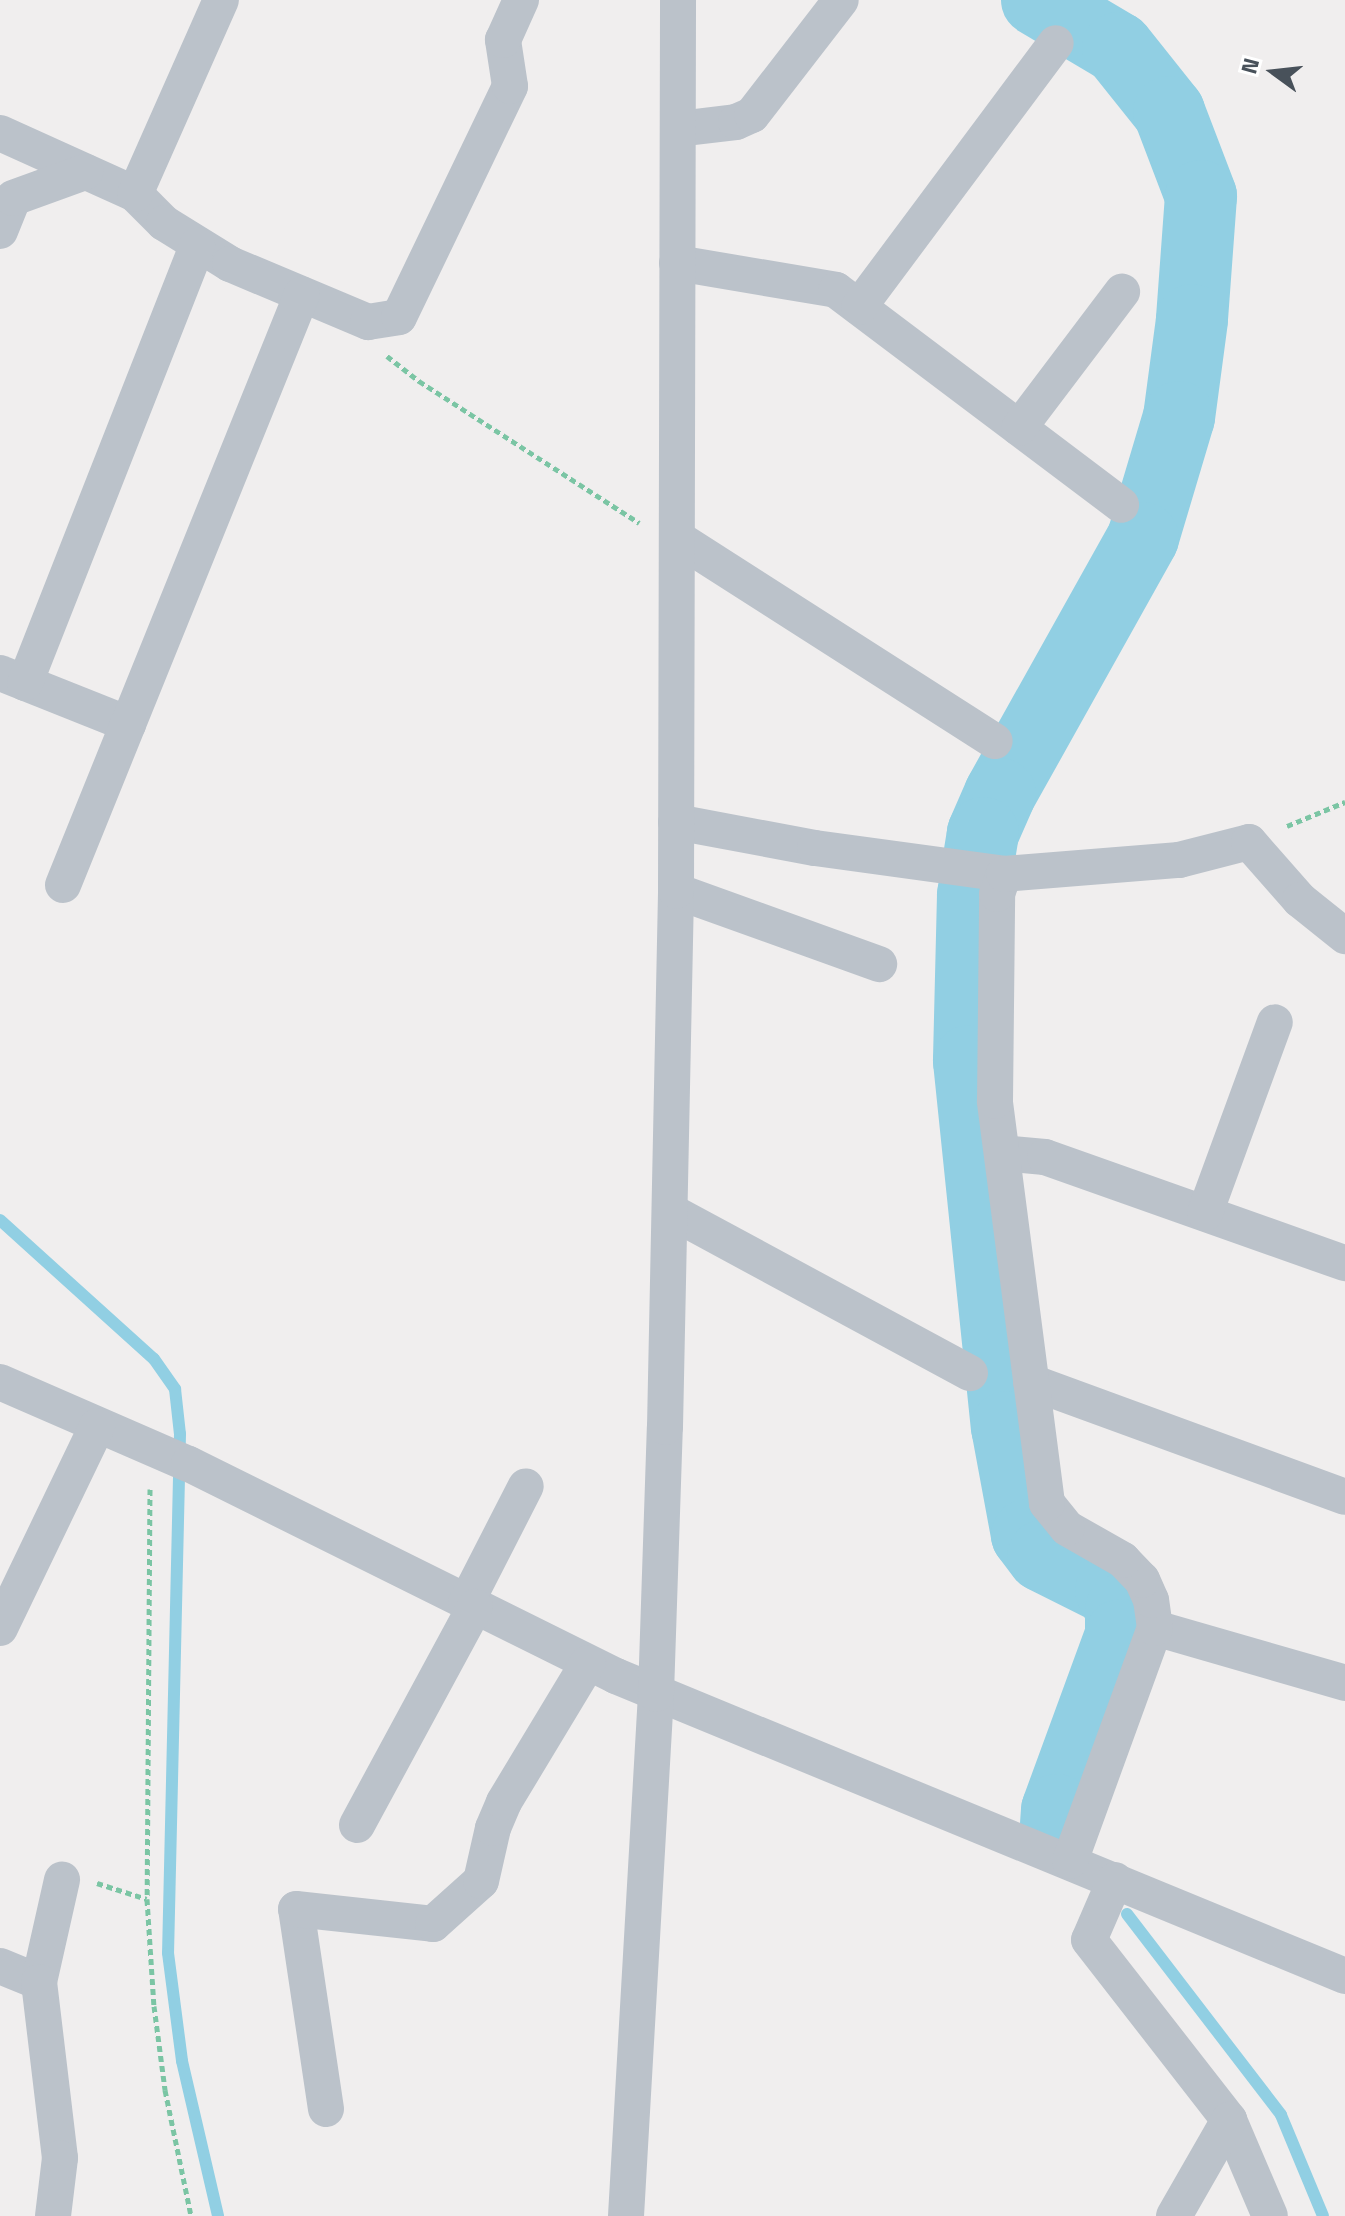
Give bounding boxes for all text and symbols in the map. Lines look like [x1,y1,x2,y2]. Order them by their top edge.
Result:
north arrow [1233,32,1313,112]
text: N [1231,54,1268,78]

